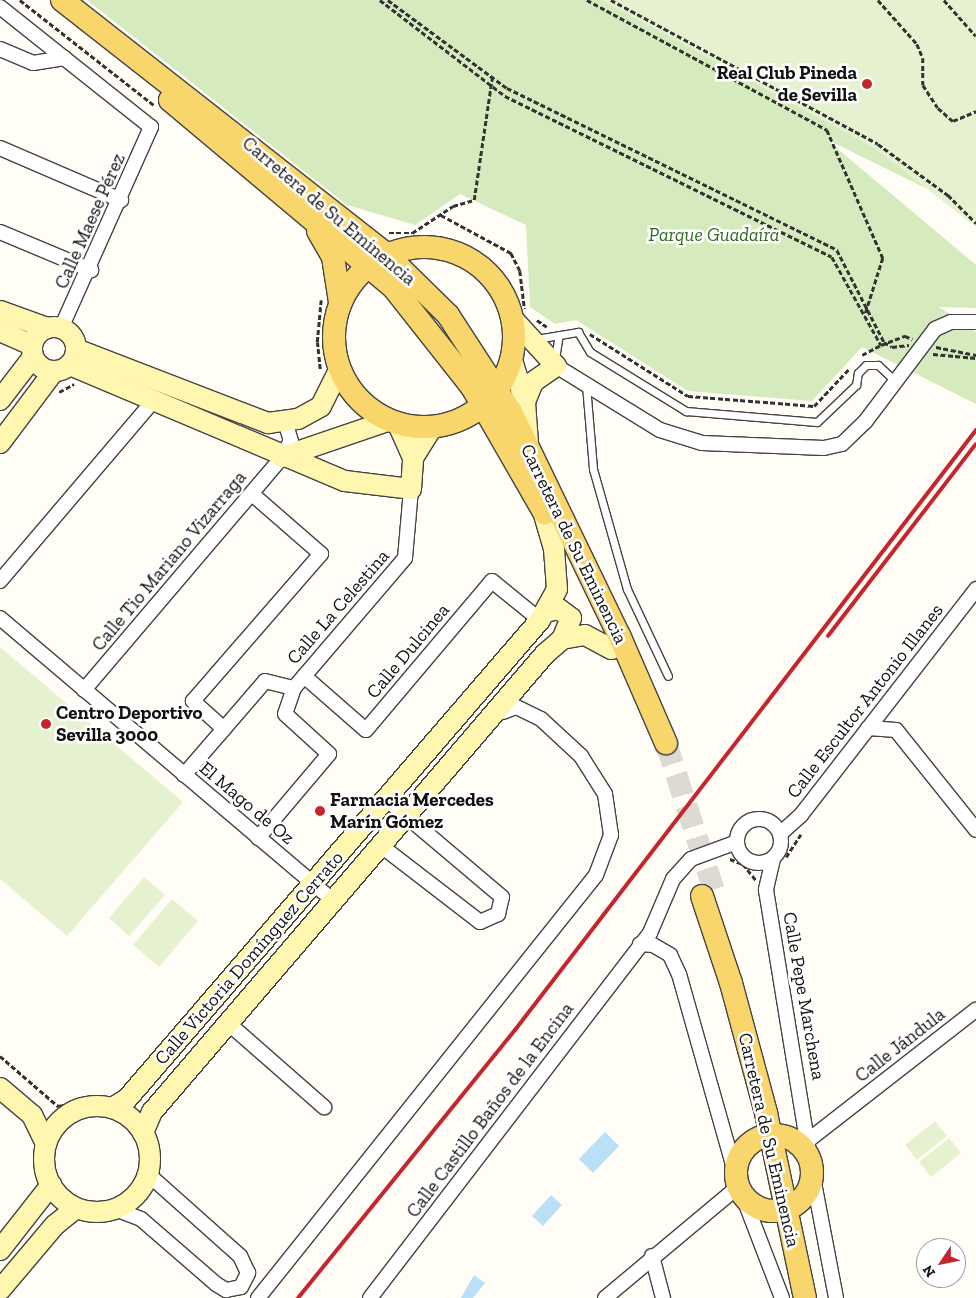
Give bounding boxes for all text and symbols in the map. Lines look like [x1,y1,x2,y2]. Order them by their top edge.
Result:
place label: Real Club Pineda de Sevilla [717,62,857,106]
marker: Real Club Pineda de Sevilla [861,78,873,90]
street label: Carretera de Su Eminencia [238,132,420,290]
street label: Calle Maese Pérez [50,150,130,292]
park label: Parque Guadaíra [649,224,779,246]
street label: Carretera de Su Eminencia [516,440,632,648]
street label: Calle Tio Mariano Vizarraga [87,466,251,656]
street label: Calle La Celestina [282,545,394,669]
street label: Calle Dulcinea [362,599,454,703]
street label: Calle Escultor Antonio Illanes [782,599,948,803]
place label: Centro Deportivo Sevilla 3000 [56,702,202,746]
marker: Centro Deportivo Sevilla 3000 [40,718,52,730]
street label: El Mago de Oz [195,757,299,849]
place label: Farmacia Mercedes Marín Gómez [330,789,494,833]
marker: Farmacia Mercedes Marín Gómez [314,805,326,817]
street label: Calle Victoria Domínguez Cerrato [150,846,348,1070]
street label: Calle Pepe Marchena [778,910,830,1082]
street label: Calle Castillo Baños de la Encina [402,998,578,1222]
street label: Calle Jándula [850,1003,950,1087]
street label: Carretera de Su Eminencia [733,1031,805,1249]
north arrow [916,1238,966,1288]
text: N [919,1262,939,1280]

